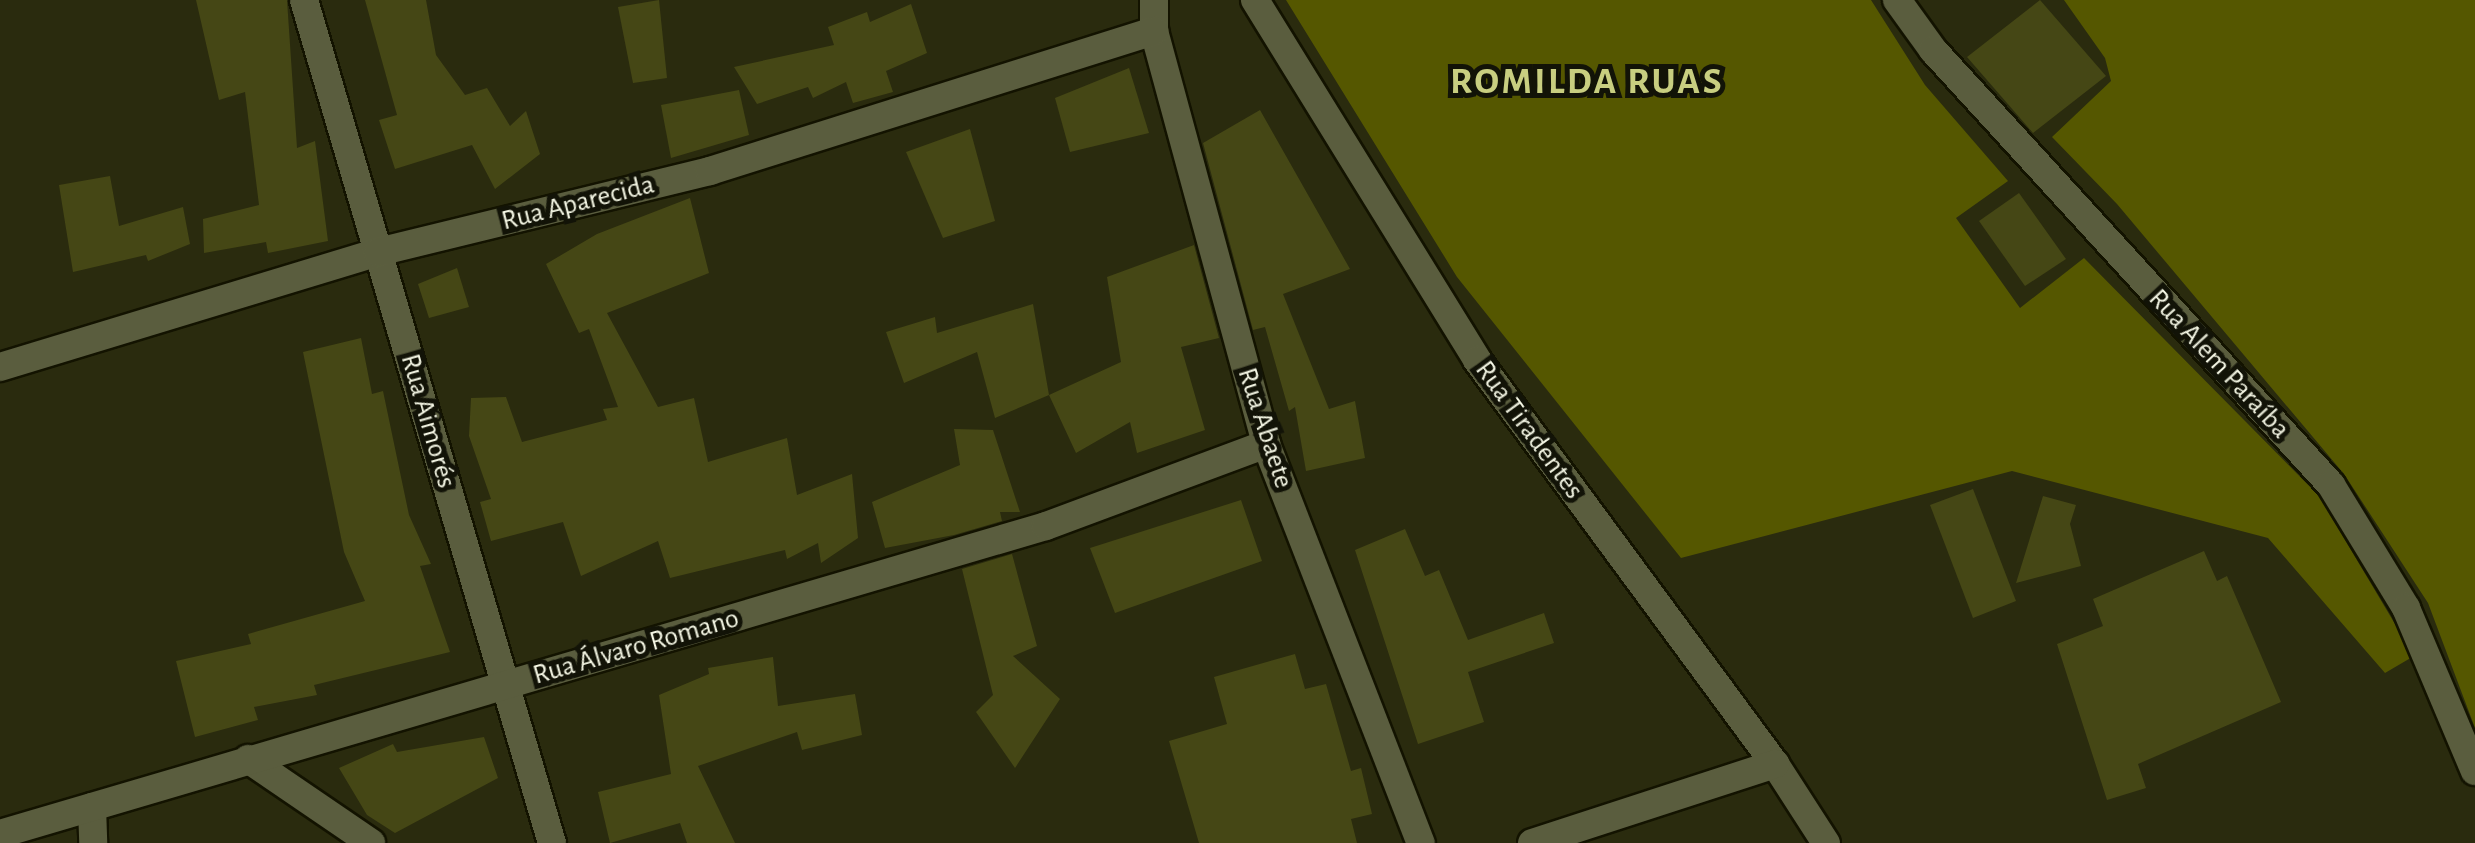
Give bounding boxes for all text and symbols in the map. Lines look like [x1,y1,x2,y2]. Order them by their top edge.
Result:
district label: ROMILDA RUAS [1450,60,1724,106]
street label: Rua Aparecida [498,168,658,238]
street label: Rua Alem Paraíba [2141,282,2297,446]
street label: Rua Aimorés [393,350,463,492]
street label: Rua Tiradentes [1468,354,1590,506]
street label: Rua Abaete [1230,364,1300,492]
street label: Rua Álvaro Romano [529,602,743,692]

